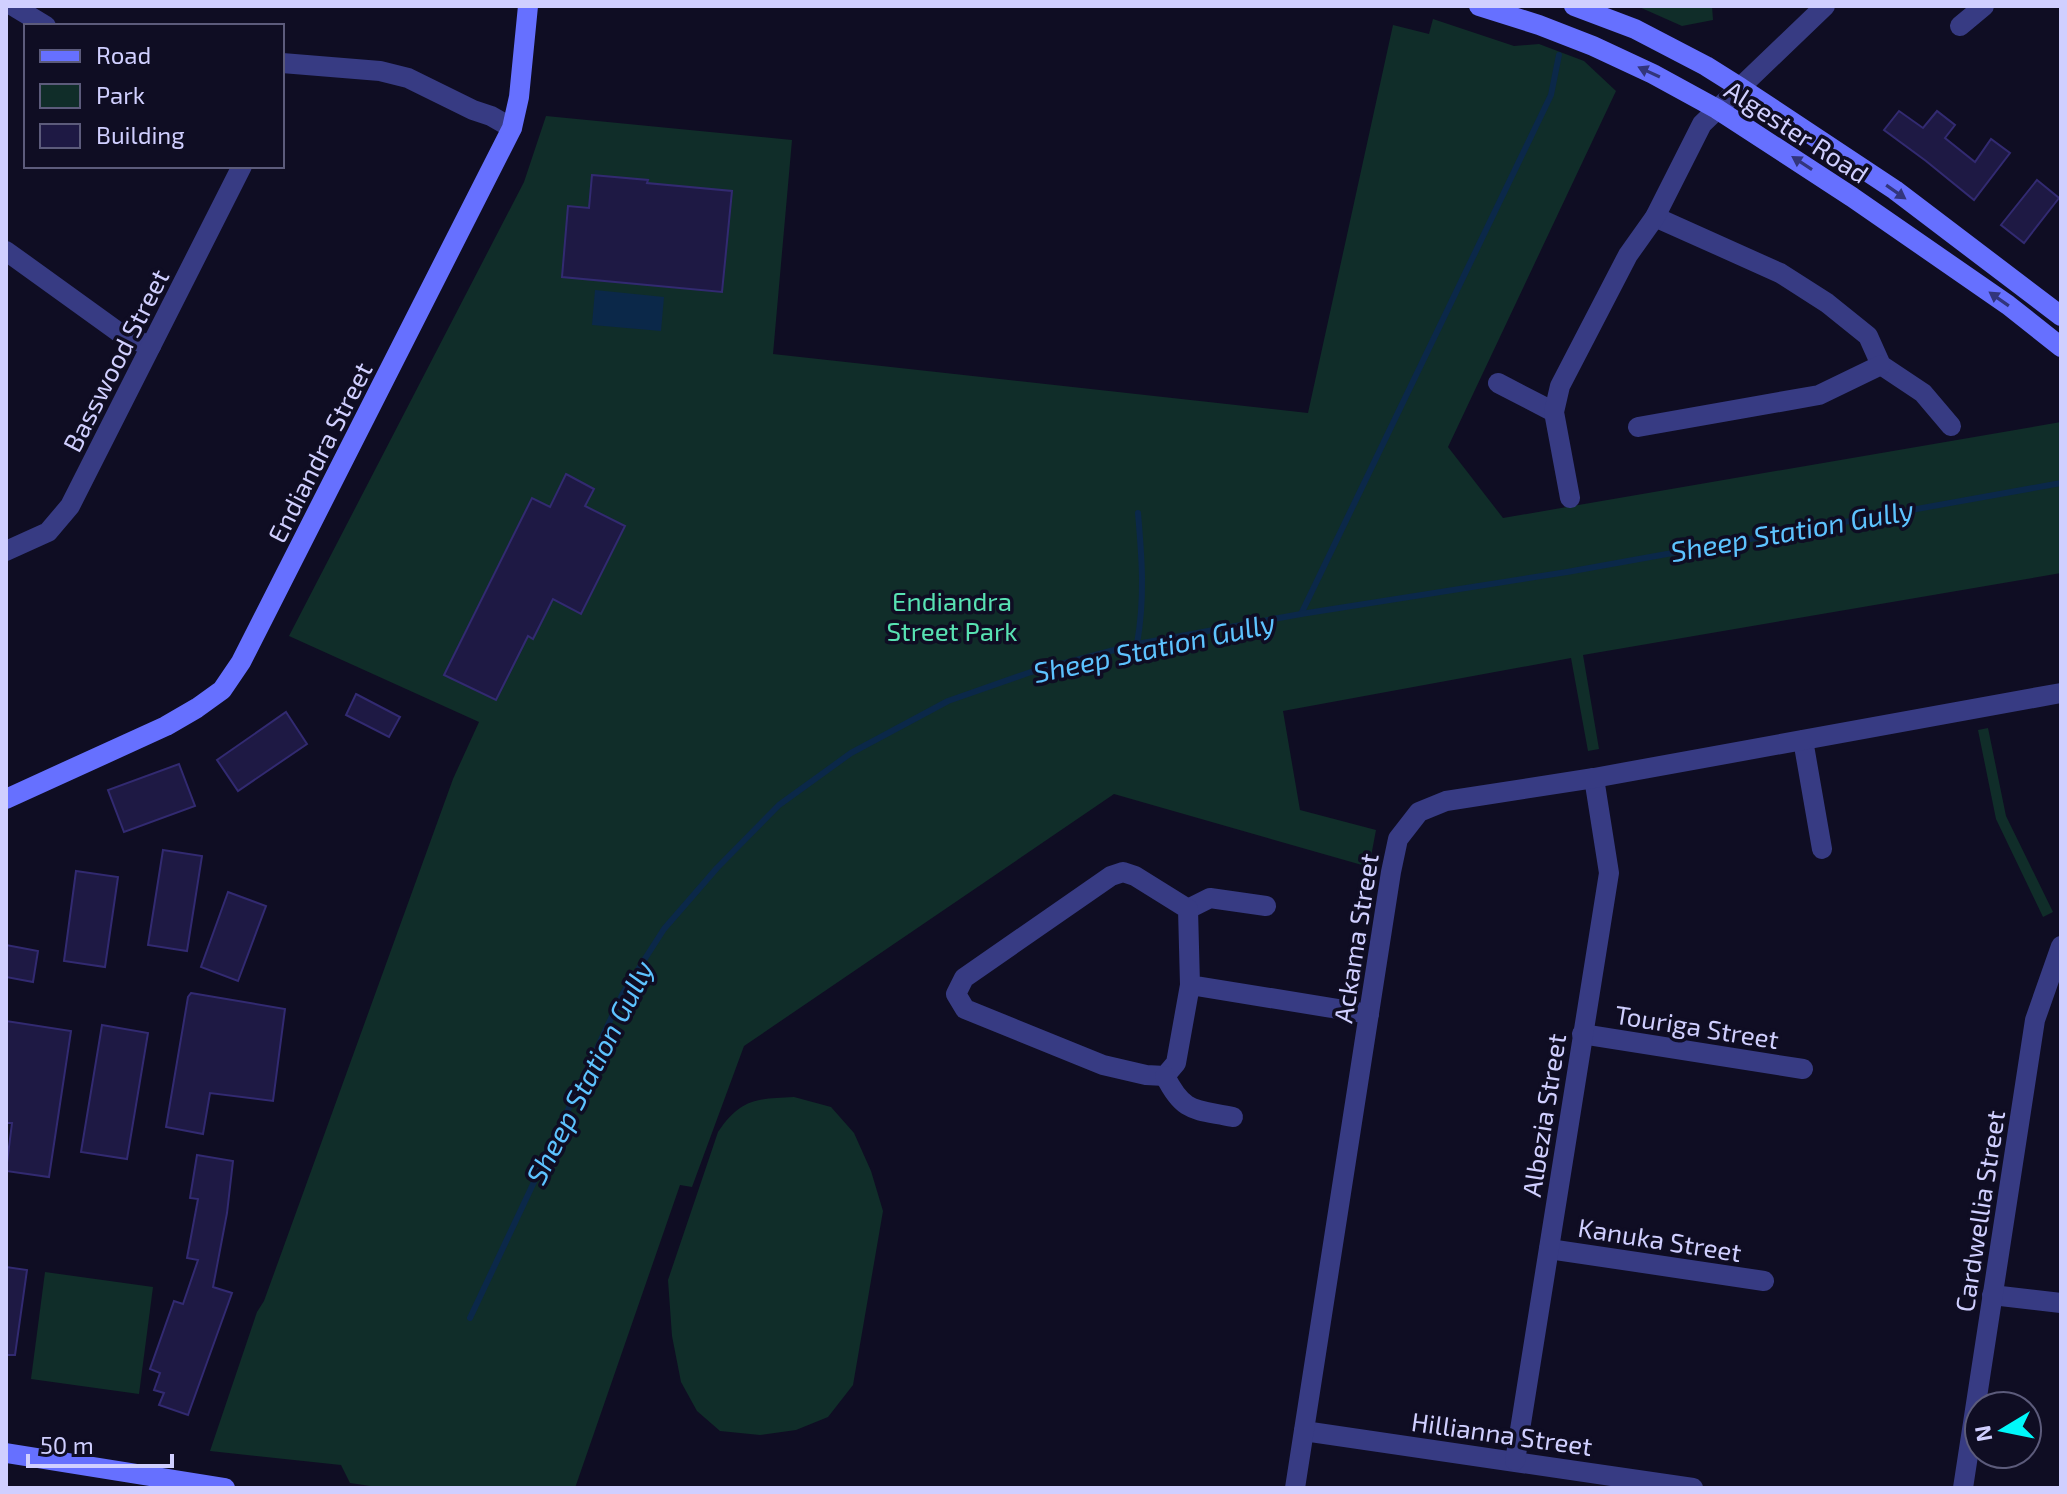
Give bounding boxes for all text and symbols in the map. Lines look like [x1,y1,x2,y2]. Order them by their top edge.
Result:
legend [24,24,284,168]
text: Road [96,40,151,69]
one-way arrow [1637,65,1660,79]
street label: Algester Road [1719,73,1875,189]
text: Park [96,80,145,109]
text: Building [96,120,185,149]
one-way arrow [1792,156,1813,171]
one-way arrow [1885,183,1906,199]
street label: Basswood Street [56,263,174,456]
one-way arrow [1989,292,2010,307]
street label: Endiandra Street [260,357,378,547]
water label: Sheep Station Gully [1668,492,1916,568]
park label: Endiandra Street Park [886,585,1018,646]
water label: Sheep Station Gully [1030,605,1278,689]
street label: Ackama Street [1326,851,1384,1025]
water label: Sheep Station Gully [518,955,660,1189]
street label: Touriga Street [1613,998,1781,1054]
street label: Albezia Street [1515,1031,1571,1199]
street label: Cardwellia Street [1948,1108,2010,1314]
street label: Kanuka Street [1576,1211,1744,1267]
north arrow [1963,1390,2043,1470]
street label: Hillianna Street [1409,1405,1595,1461]
scale bar [28,1418,172,1468]
text: N [1968,1424,1997,1444]
text: 50 m [40,1430,94,1459]

